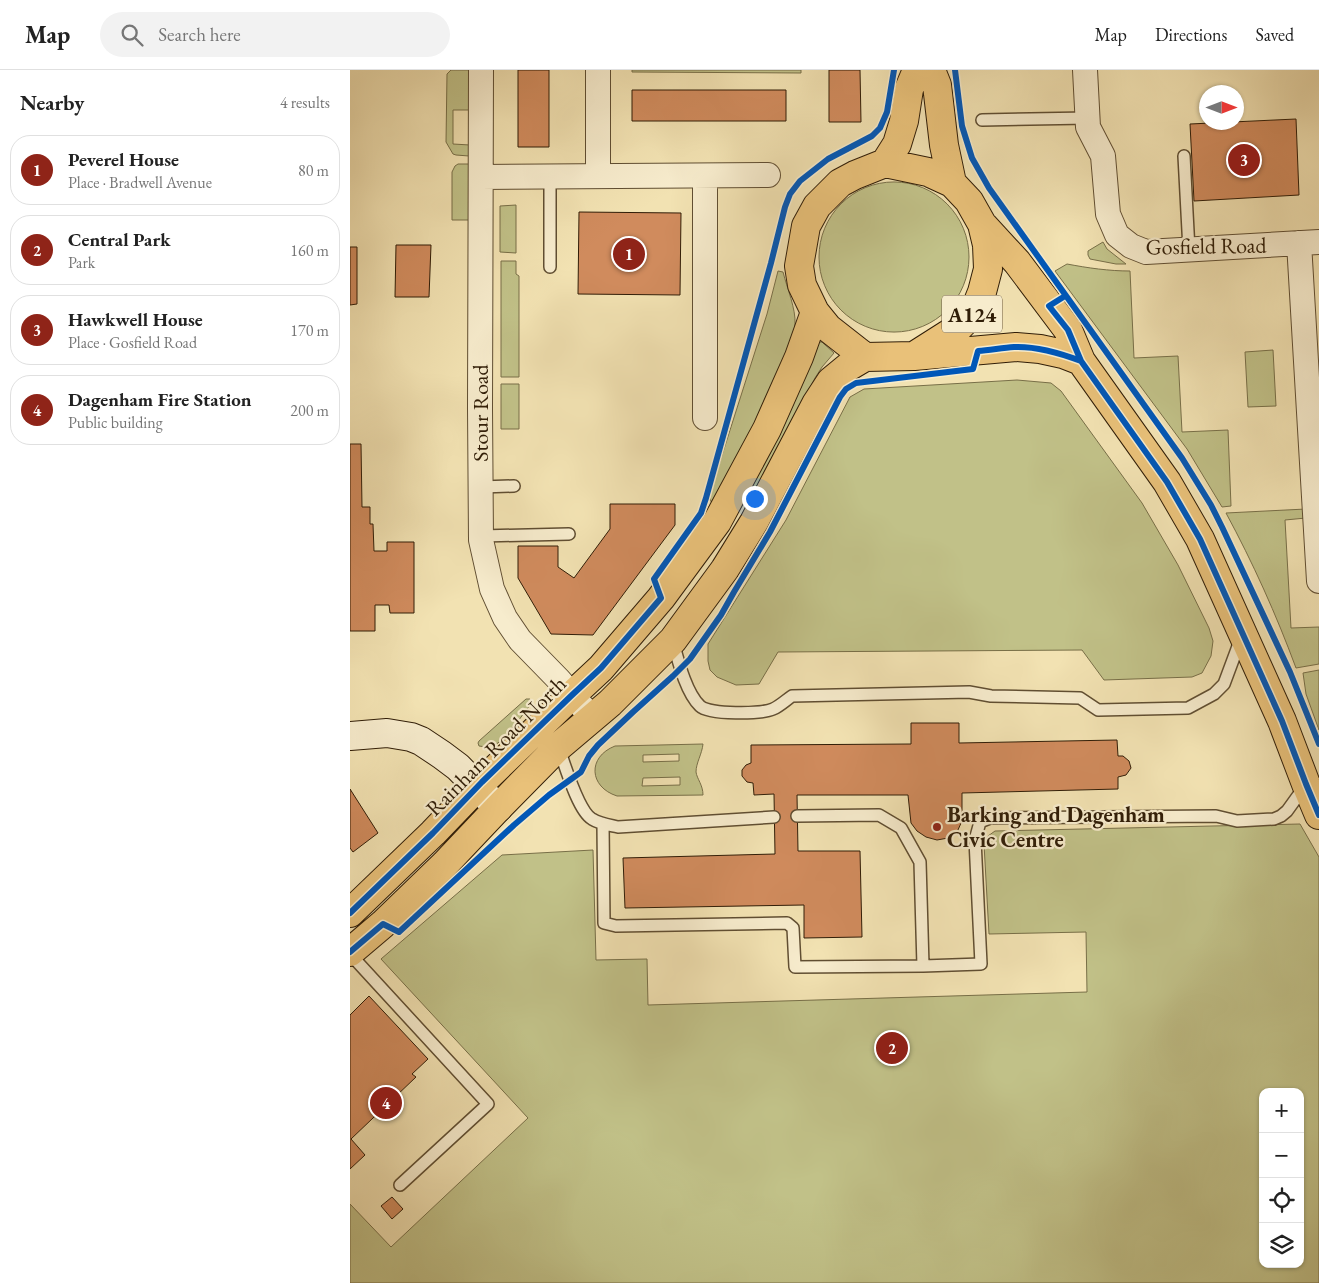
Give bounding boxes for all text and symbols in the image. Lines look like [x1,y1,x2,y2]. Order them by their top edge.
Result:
search box [100,12,450,57]
text: Map [25,19,70,50]
icon: search [118,21,146,49]
text: Search here [158,22,241,47]
text: Map [1095,23,1127,46]
text: Directions [1155,23,1227,46]
text: Saved [1255,23,1294,46]
north arrow [1199,85,1244,130]
text: Nearby [20,89,84,116]
text: 4 results [280,92,330,113]
pin: 3 [1228,141,1260,179]
text: Peverel House [68,147,179,172]
text: 1 [33,160,41,181]
text: 80 m [298,160,329,181]
text: Place · Bradwell Avenue [68,172,212,193]
text: Central Park [68,227,171,252]
street label: Gosfield Road [1145,230,1268,262]
pin: 1 [613,235,645,273]
text: 2 [33,240,41,261]
text: 160 m [290,240,329,261]
text: Park [68,252,95,273]
road number: A124 [942,295,1002,332]
text: Hawkwell House [68,307,203,332]
text: 3 [33,320,41,341]
text: 170 m [290,320,329,341]
text: Place · Gosfield Road [68,332,197,353]
street label: Stour Road [466,363,495,462]
text: Dagenham Fire Station [68,387,252,412]
text: 4 [33,400,41,421]
text: 200 m [290,400,329,421]
text: Public building [68,412,163,433]
your location [742,486,768,512]
street label: Rainham Road North [419,669,573,823]
place label: Barking and Dagenham Civic Centre [947,800,1165,854]
marker: Barking and Dagenham Civic Centre [931,821,943,833]
pin: 2 [876,1029,908,1067]
pin: 4 [370,1084,402,1122]
map controls [1259,1088,1304,1268]
button: + [1259,1088,1304,1133]
button: − [1259,1133,1304,1178]
button: locate [1259,1178,1304,1223]
button: layers [1259,1223,1304,1268]

